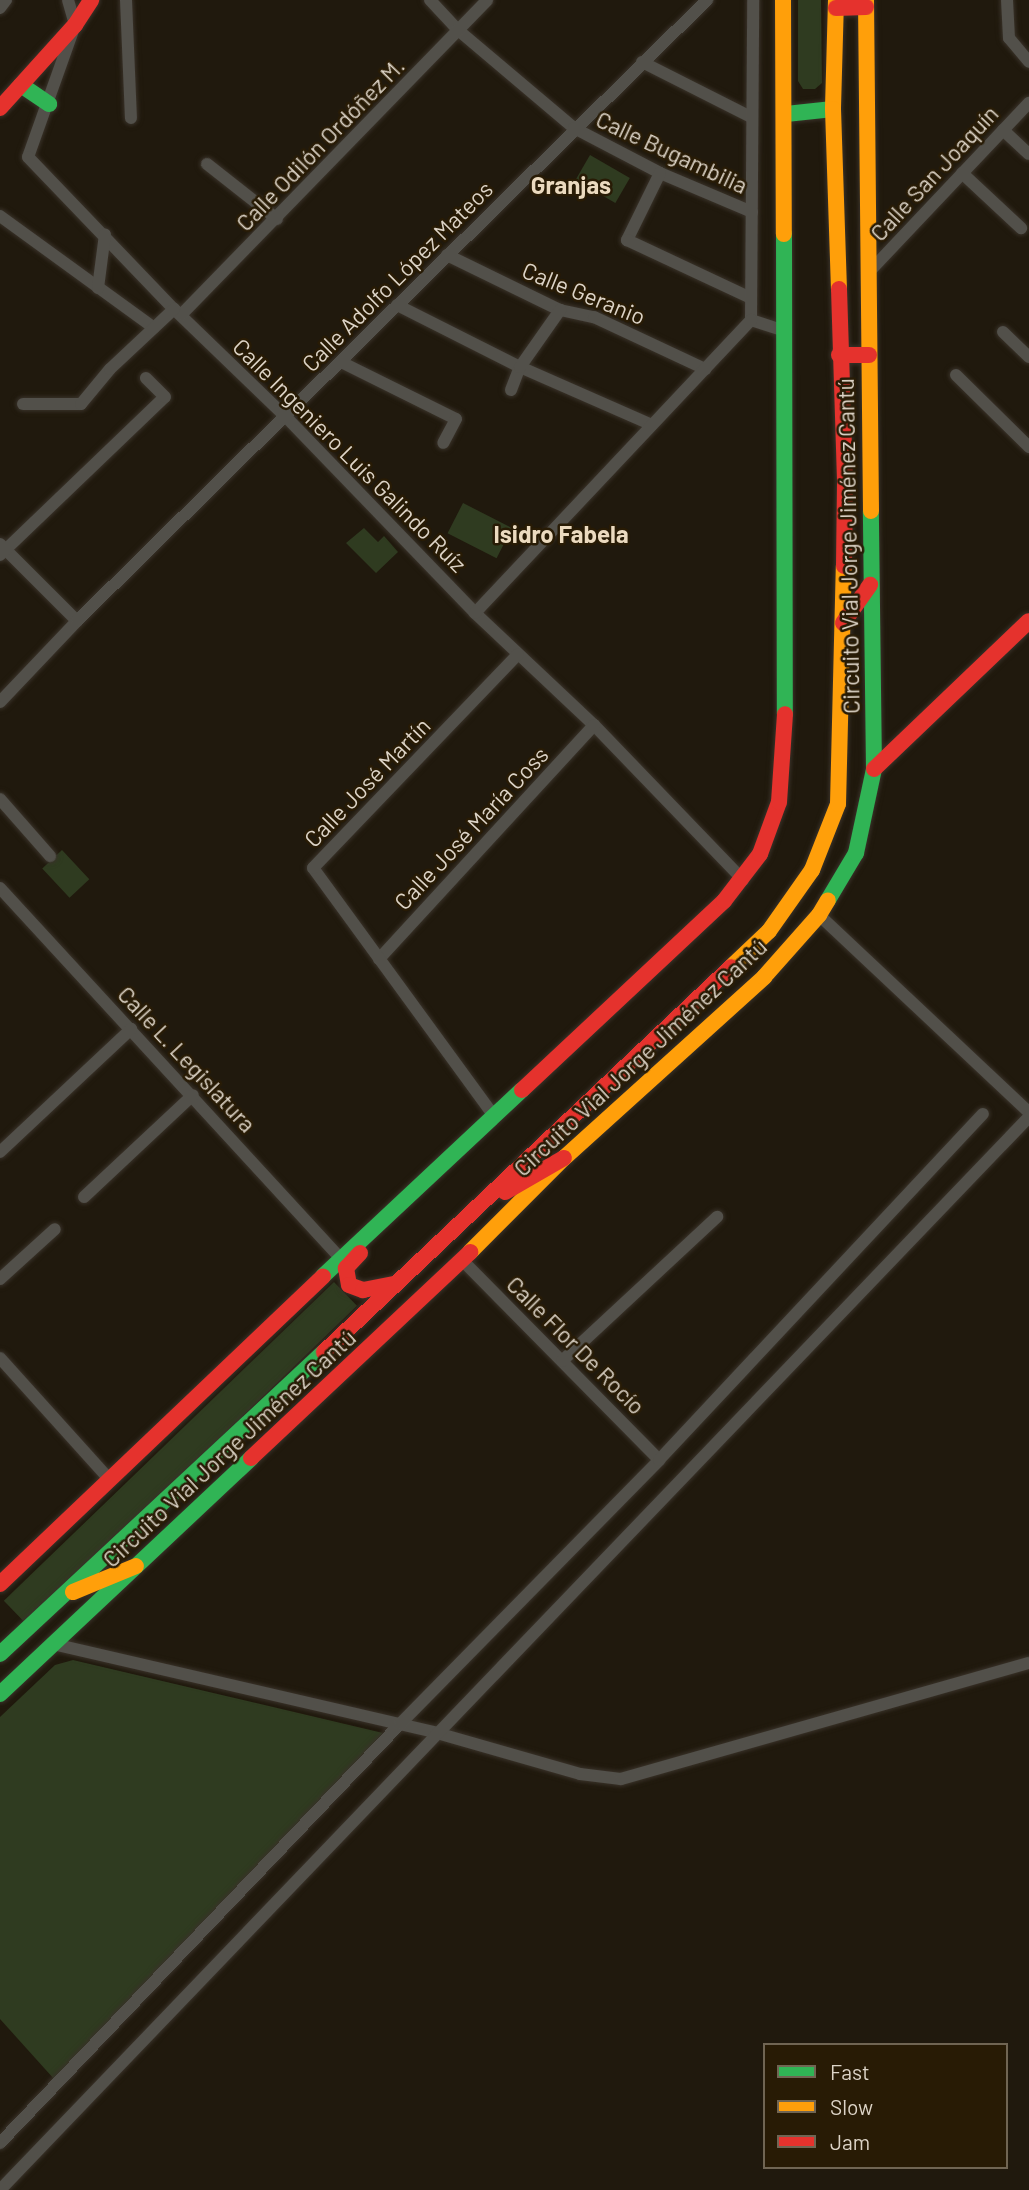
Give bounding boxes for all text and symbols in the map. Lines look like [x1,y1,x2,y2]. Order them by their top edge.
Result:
street label: Calle Odilón Ordóñez M. [230,52,410,236]
street label: Calle San Joaquín [864,100,1004,246]
street label: Calle Bugambilia [592,105,752,199]
district label: Granjas [531,171,611,199]
street label: Calle Adolfo López Mateos [296,175,498,377]
street label: Calle Geranio [518,256,650,330]
street label: Calle Ingeniero Luis Galindo Ruíz [227,332,473,578]
street label: Circuito Vial Jorge Jiménez Cantú [831,378,865,714]
district label: Isidro Fabela [493,520,629,548]
street label: Calle José Martín [298,712,436,852]
street label: Calle José María Coss [388,741,554,915]
street label: Circuito Vial Jorge Jiménez Cantú [508,932,772,1182]
street label: Calle L. Legislatura [112,980,262,1138]
street label: Calle Flor De Rocío [501,1270,651,1420]
street label: Circuito Vial Jorge Jiménez Cantú [97,1323,361,1573]
legend [763,2043,1008,2169]
text: Fast [830,2059,870,2084]
text: Slow [830,2094,873,2119]
text: Jam [830,2129,870,2154]

